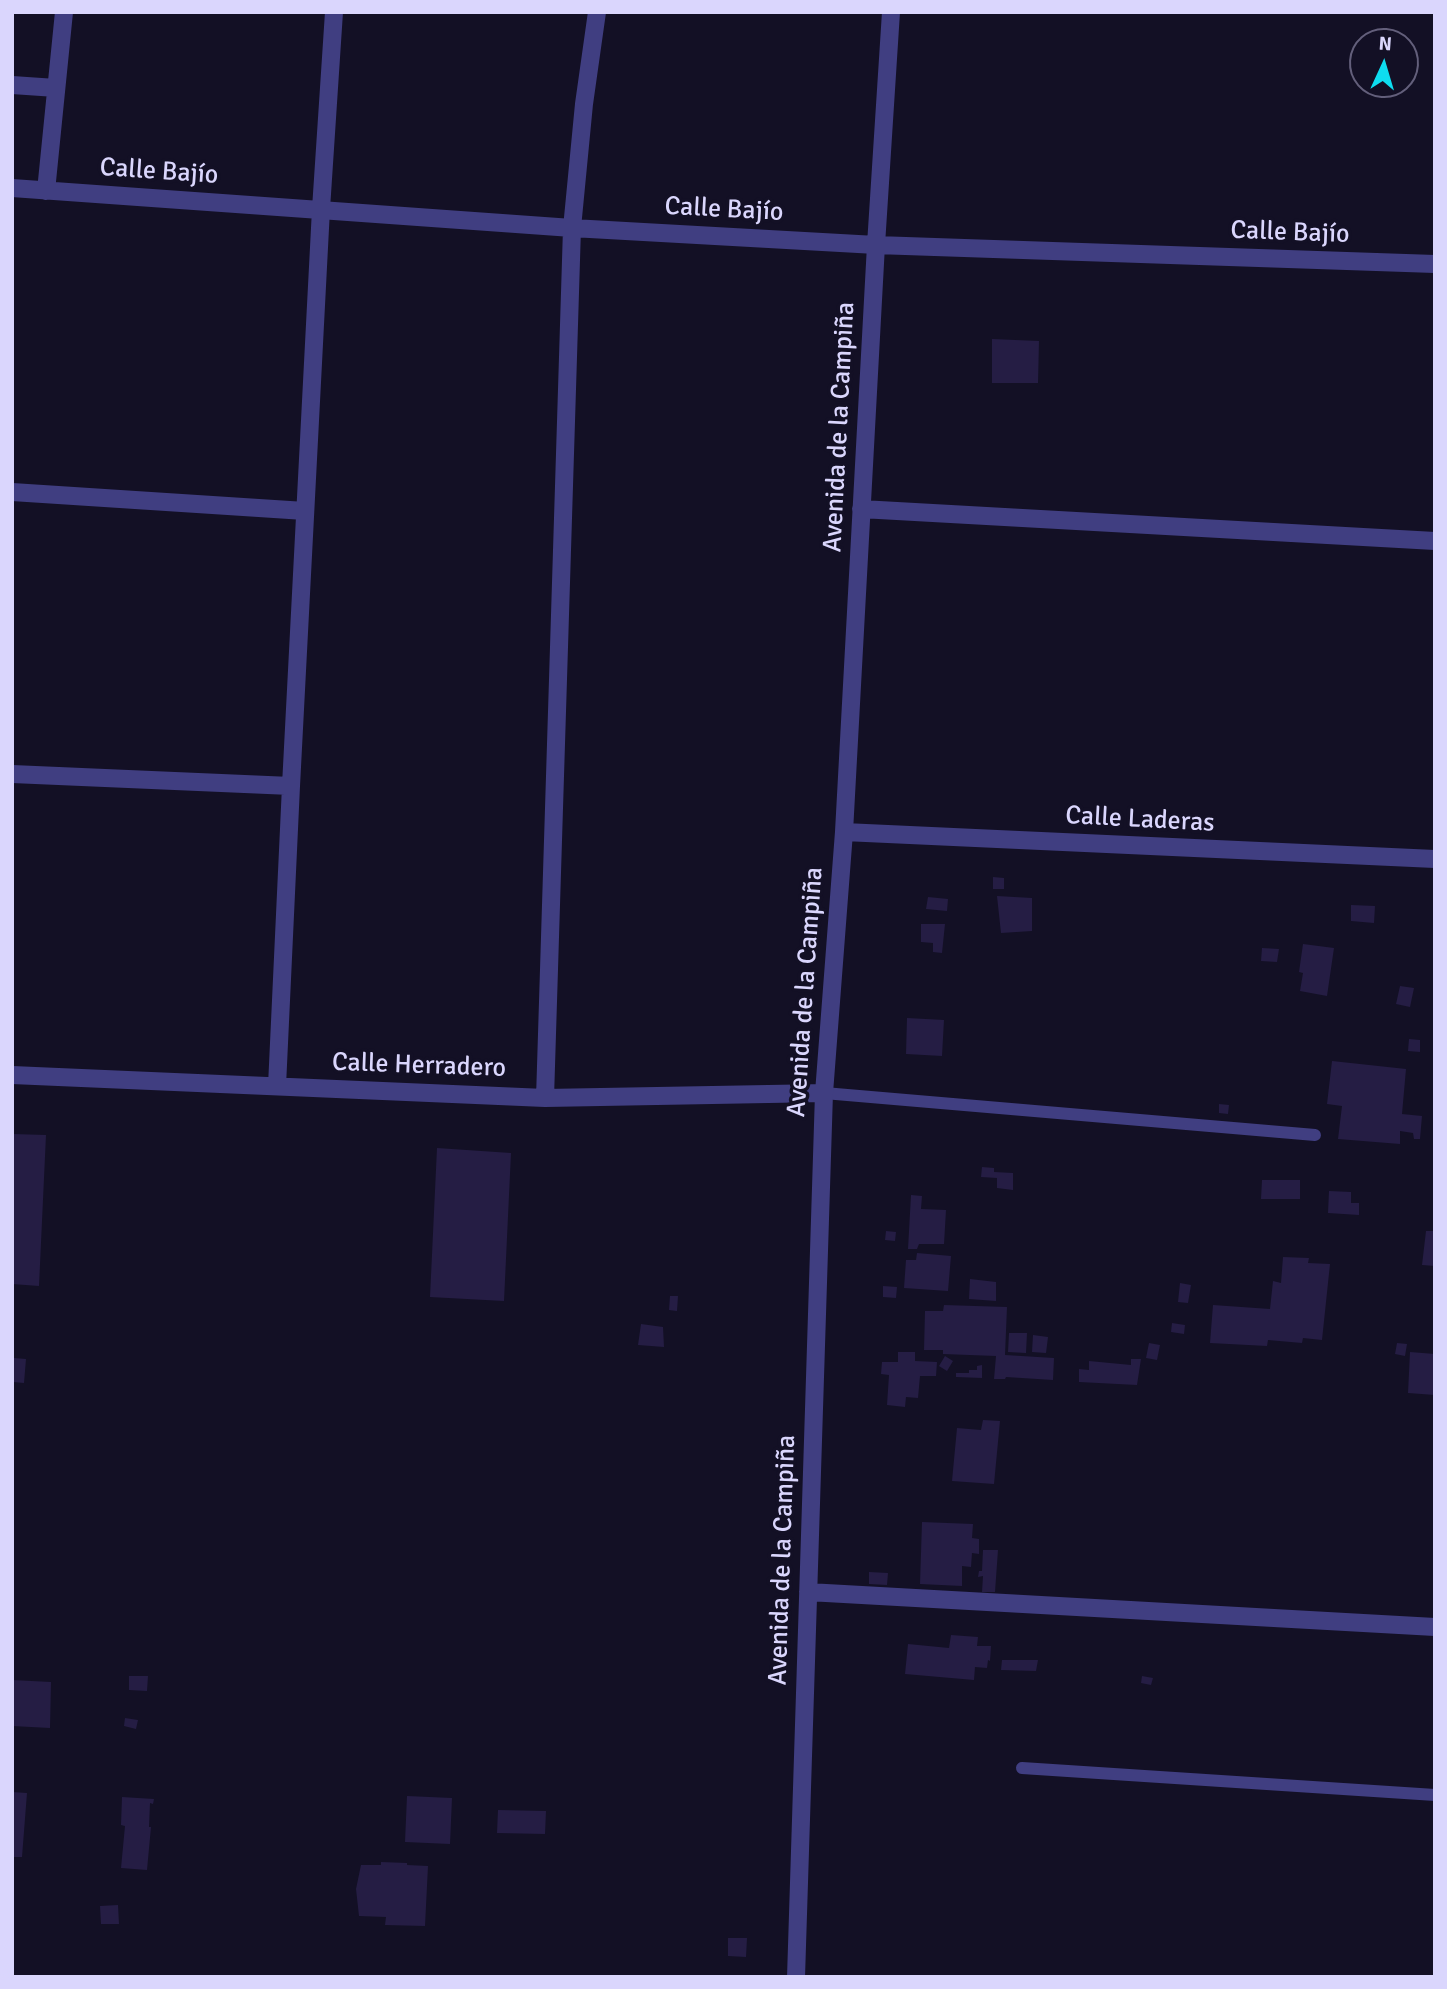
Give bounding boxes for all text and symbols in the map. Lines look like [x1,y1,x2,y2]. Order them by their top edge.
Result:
north arrow [1349,28,1419,98]
text: N [1378,32,1393,56]
street label: Calle Bajío [99,152,219,192]
street label: Calle Bajío [664,191,784,229]
street label: Calle Bajío [1230,215,1350,251]
street label: Avenida de la Campiña [818,301,862,553]
street label: Calle Laderas [1065,801,1215,839]
street label: Avenida de la Campiña [782,866,830,1118]
street label: Calle Herradero [331,1047,507,1085]
street label: Avenida de la Campiña [763,1434,803,1686]

